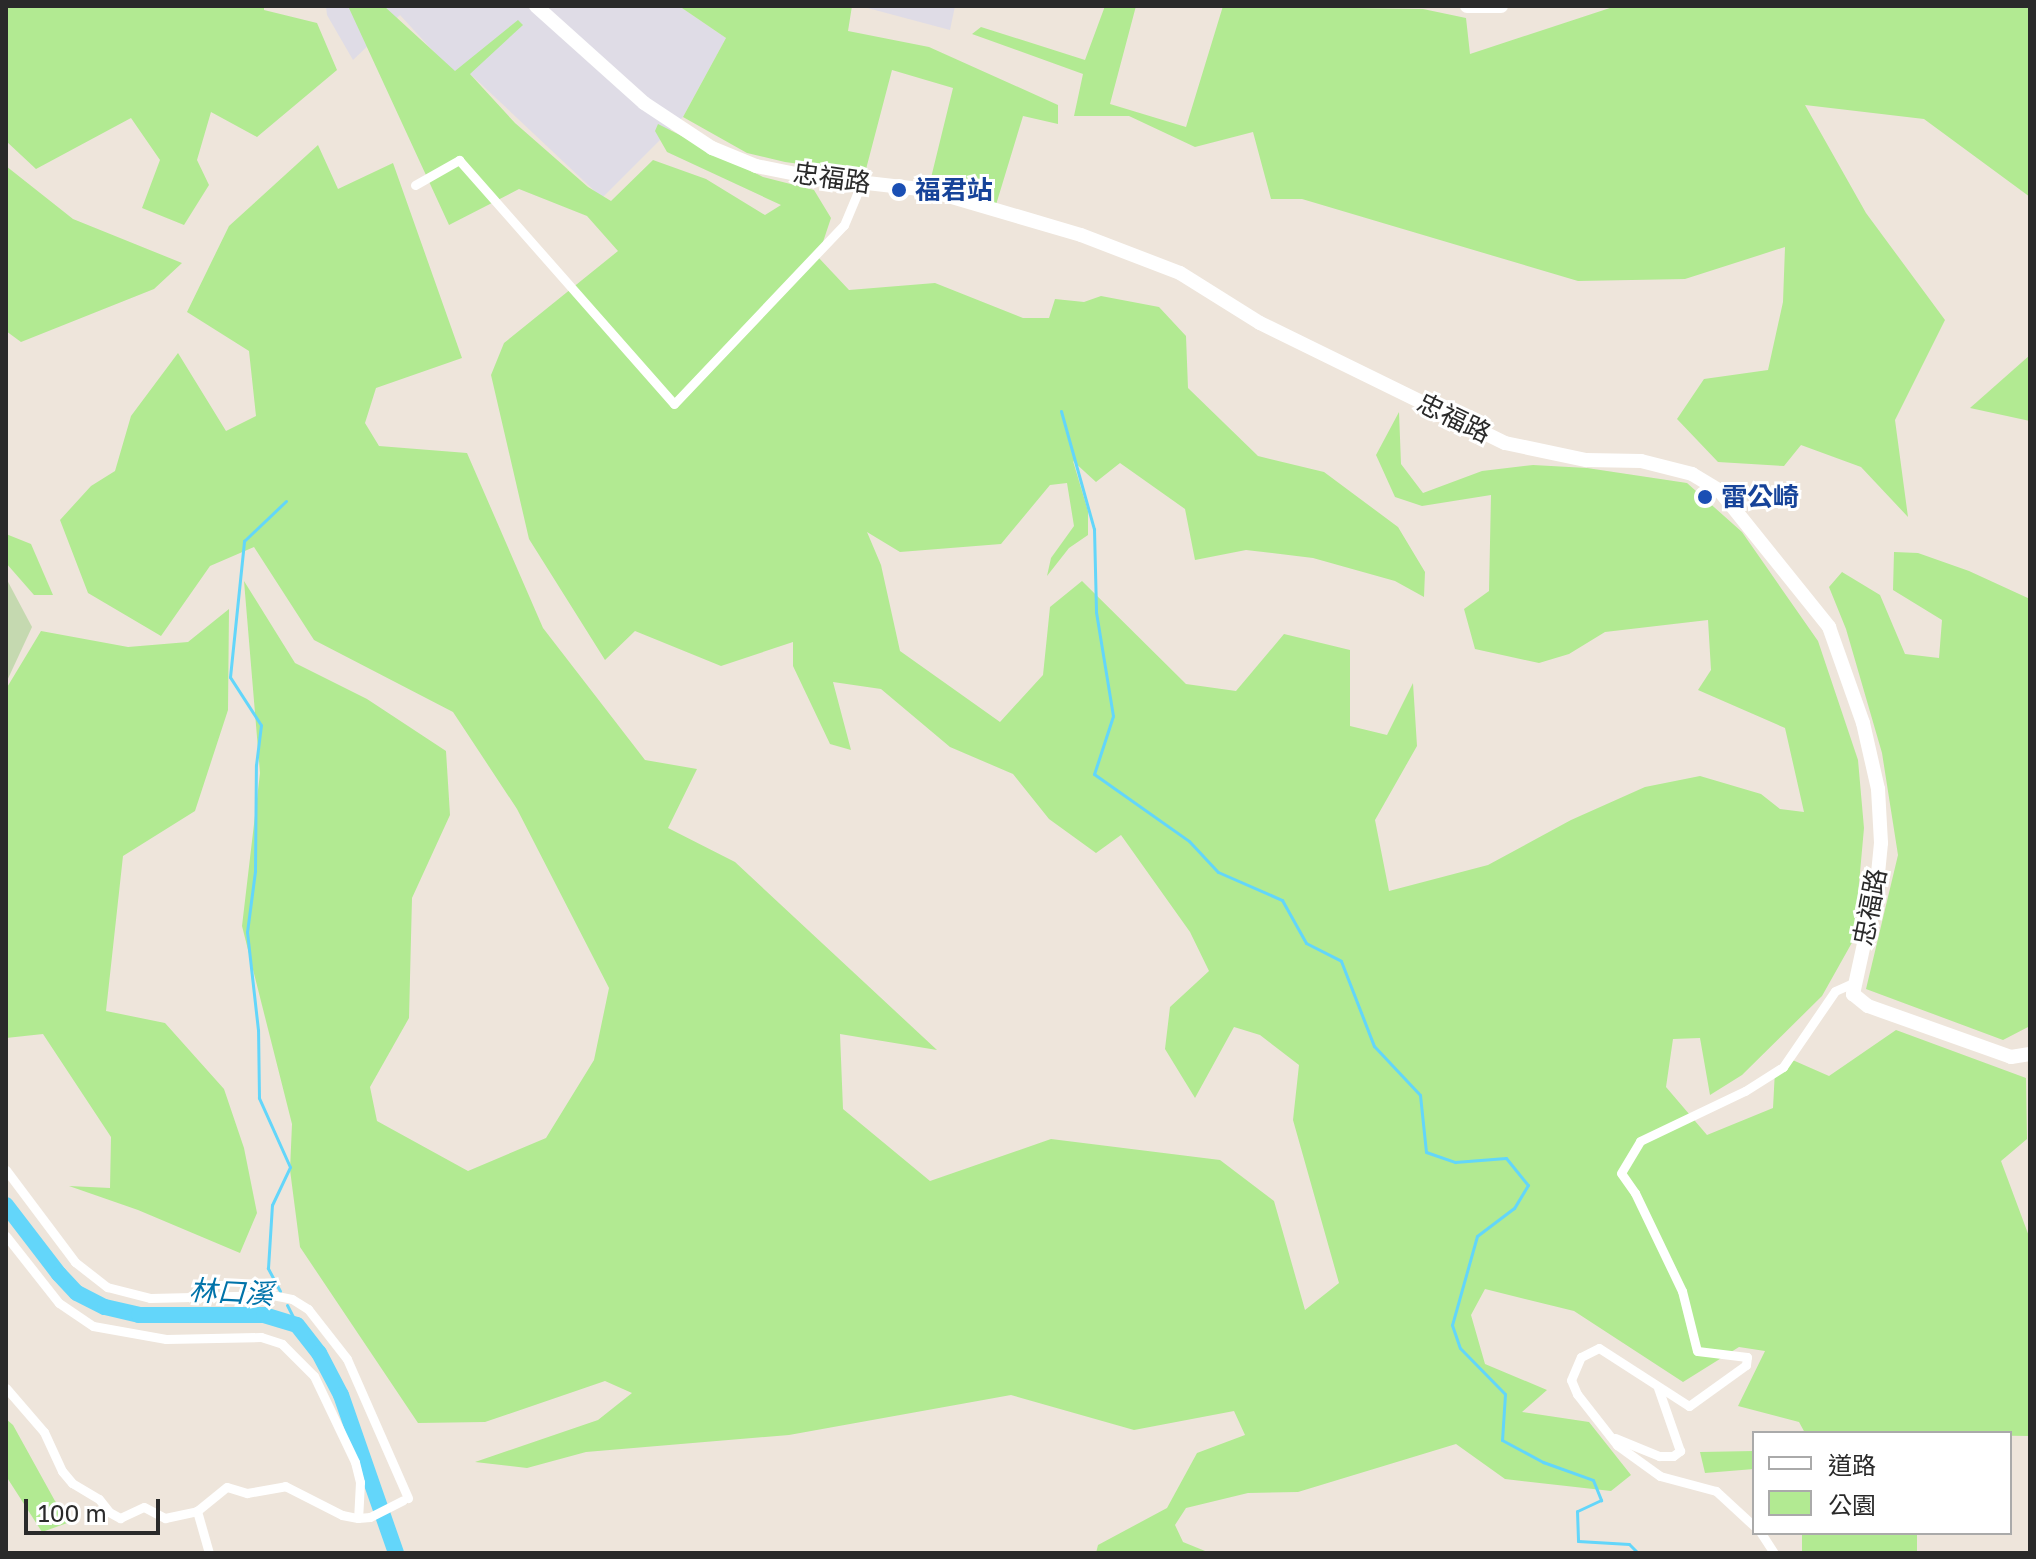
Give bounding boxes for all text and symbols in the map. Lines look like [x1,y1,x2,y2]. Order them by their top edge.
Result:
street label: 忠福路 [791,157,873,199]
place label: 福君站 [915,174,993,206]
marker: 福君站 [890,181,908,199]
street label: 忠福路 [1412,387,1496,449]
place label: 雷公崎 [1721,481,1799,513]
marker: 雷公崎 [1696,488,1714,506]
street label: 忠福路 [1847,866,1893,948]
water label: 林口溪 [188,1273,274,1311]
legend [1752,1431,2012,1535]
text: 道路 [1828,1450,1876,1479]
scale bar [28,1483,164,1533]
text: 公園 [1828,1490,1876,1519]
text: 100 m [38,1498,107,1527]

